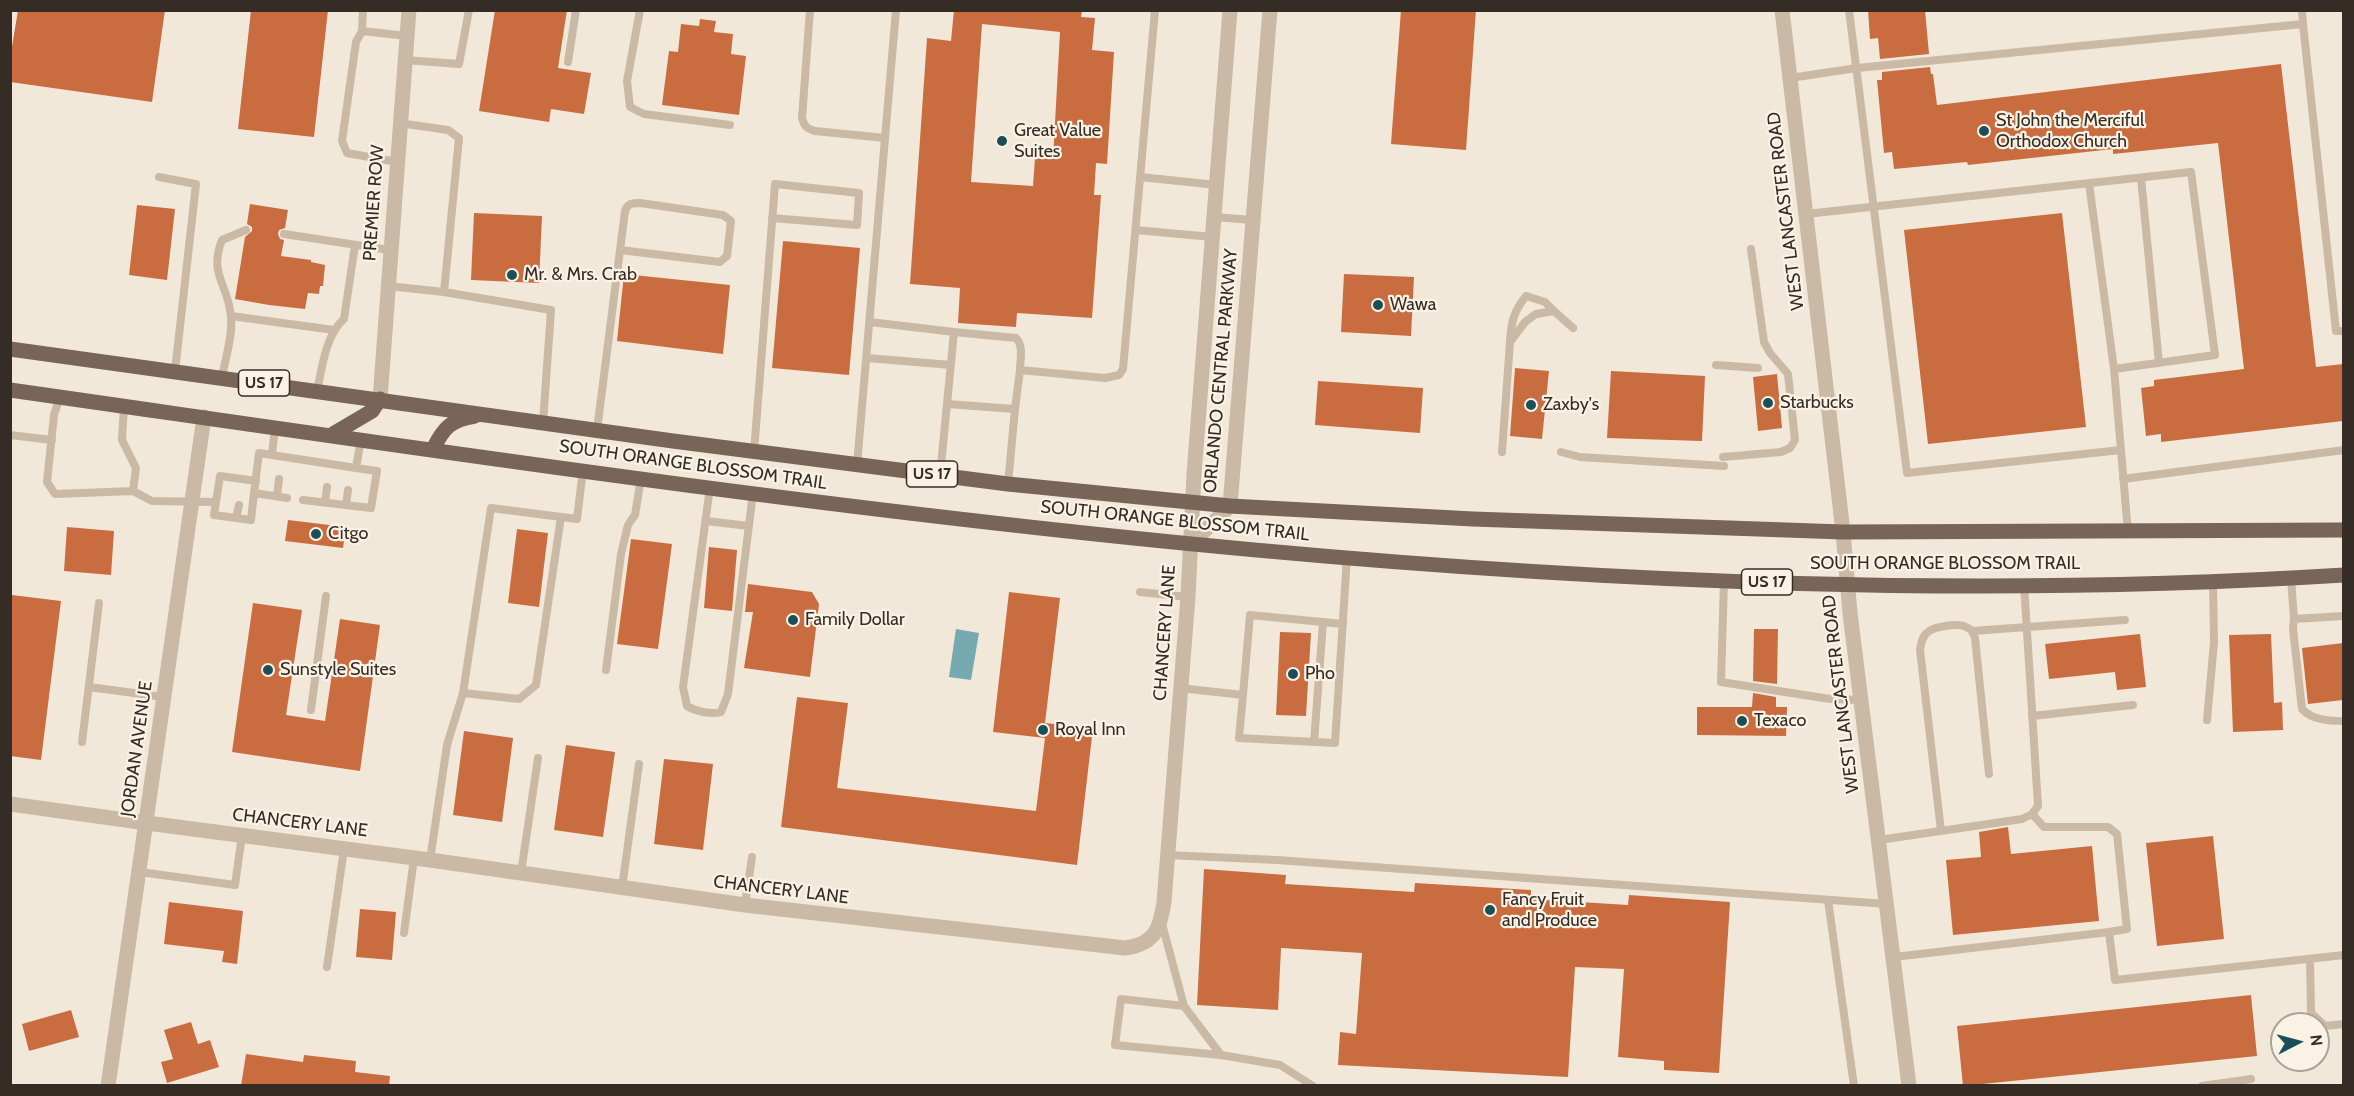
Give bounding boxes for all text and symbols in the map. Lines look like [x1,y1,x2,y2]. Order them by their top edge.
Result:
place label: St John the Merciful Orthodox Church [1996,110,2144,152]
street label: WEST LANCASTER ROAD [1763,111,1809,311]
place label: Great Value Suites [1014,120,1101,162]
marker: St John the Merciful Orthodox Church [1977,124,1991,138]
marker: Great Value Suites [995,134,1009,148]
street label: PREMIER ROW [359,144,389,262]
street label: ORLANDO CENTRAL PARKWAY [1200,248,1242,494]
place label: Mr. & Mrs. Crab [524,264,637,286]
marker: Mr. & Mrs. Crab [505,268,519,282]
place label: Wawa [1390,294,1436,316]
marker: Wawa [1371,298,1385,312]
road number: US 17 [238,370,290,396]
place label: Starbucks [1780,392,1854,414]
place label: Zaxby's [1543,394,1599,416]
marker: Starbucks [1761,396,1775,410]
marker: Zaxby's [1524,398,1538,412]
street label: SOUTH ORANGE BLOSSOM TRAIL [558,436,828,494]
road number: US 17 [906,461,958,487]
street label: SOUTH ORANGE BLOSSOM TRAIL [1040,496,1310,546]
place label: Citgo [328,523,368,545]
marker: Citgo [309,527,323,541]
street label: SOUTH ORANGE BLOSSOM TRAIL [1810,553,2080,575]
street label: CHANCERY LANE [1149,564,1181,702]
road number: US 17 [1742,569,1792,595]
street label: WEST LANCASTER ROAD [1818,594,1864,794]
place label: Family Dollar [805,609,905,631]
marker: Family Dollar [786,613,800,627]
place label: Sunstyle Suites [280,659,396,681]
marker: Sunstyle Suites [261,663,275,677]
place label: Pho [1305,663,1335,685]
marker: Pho [1286,667,1300,681]
street label: JORDAN AVENUE [117,680,157,818]
place label: Texaco [1754,710,1806,732]
marker: Texaco [1735,714,1749,728]
place label: Royal Inn [1055,719,1126,741]
marker: Royal Inn [1036,723,1050,737]
street label: CHANCERY LANE [231,804,369,842]
street label: CHANCERY LANE [712,871,850,909]
place label: Fancy Fruit and Produce [1502,889,1597,932]
marker: Fancy Fruit and Produce [1483,903,1497,917]
north arrow [2270,1012,2330,1072]
text: N [2306,1034,2326,1047]

